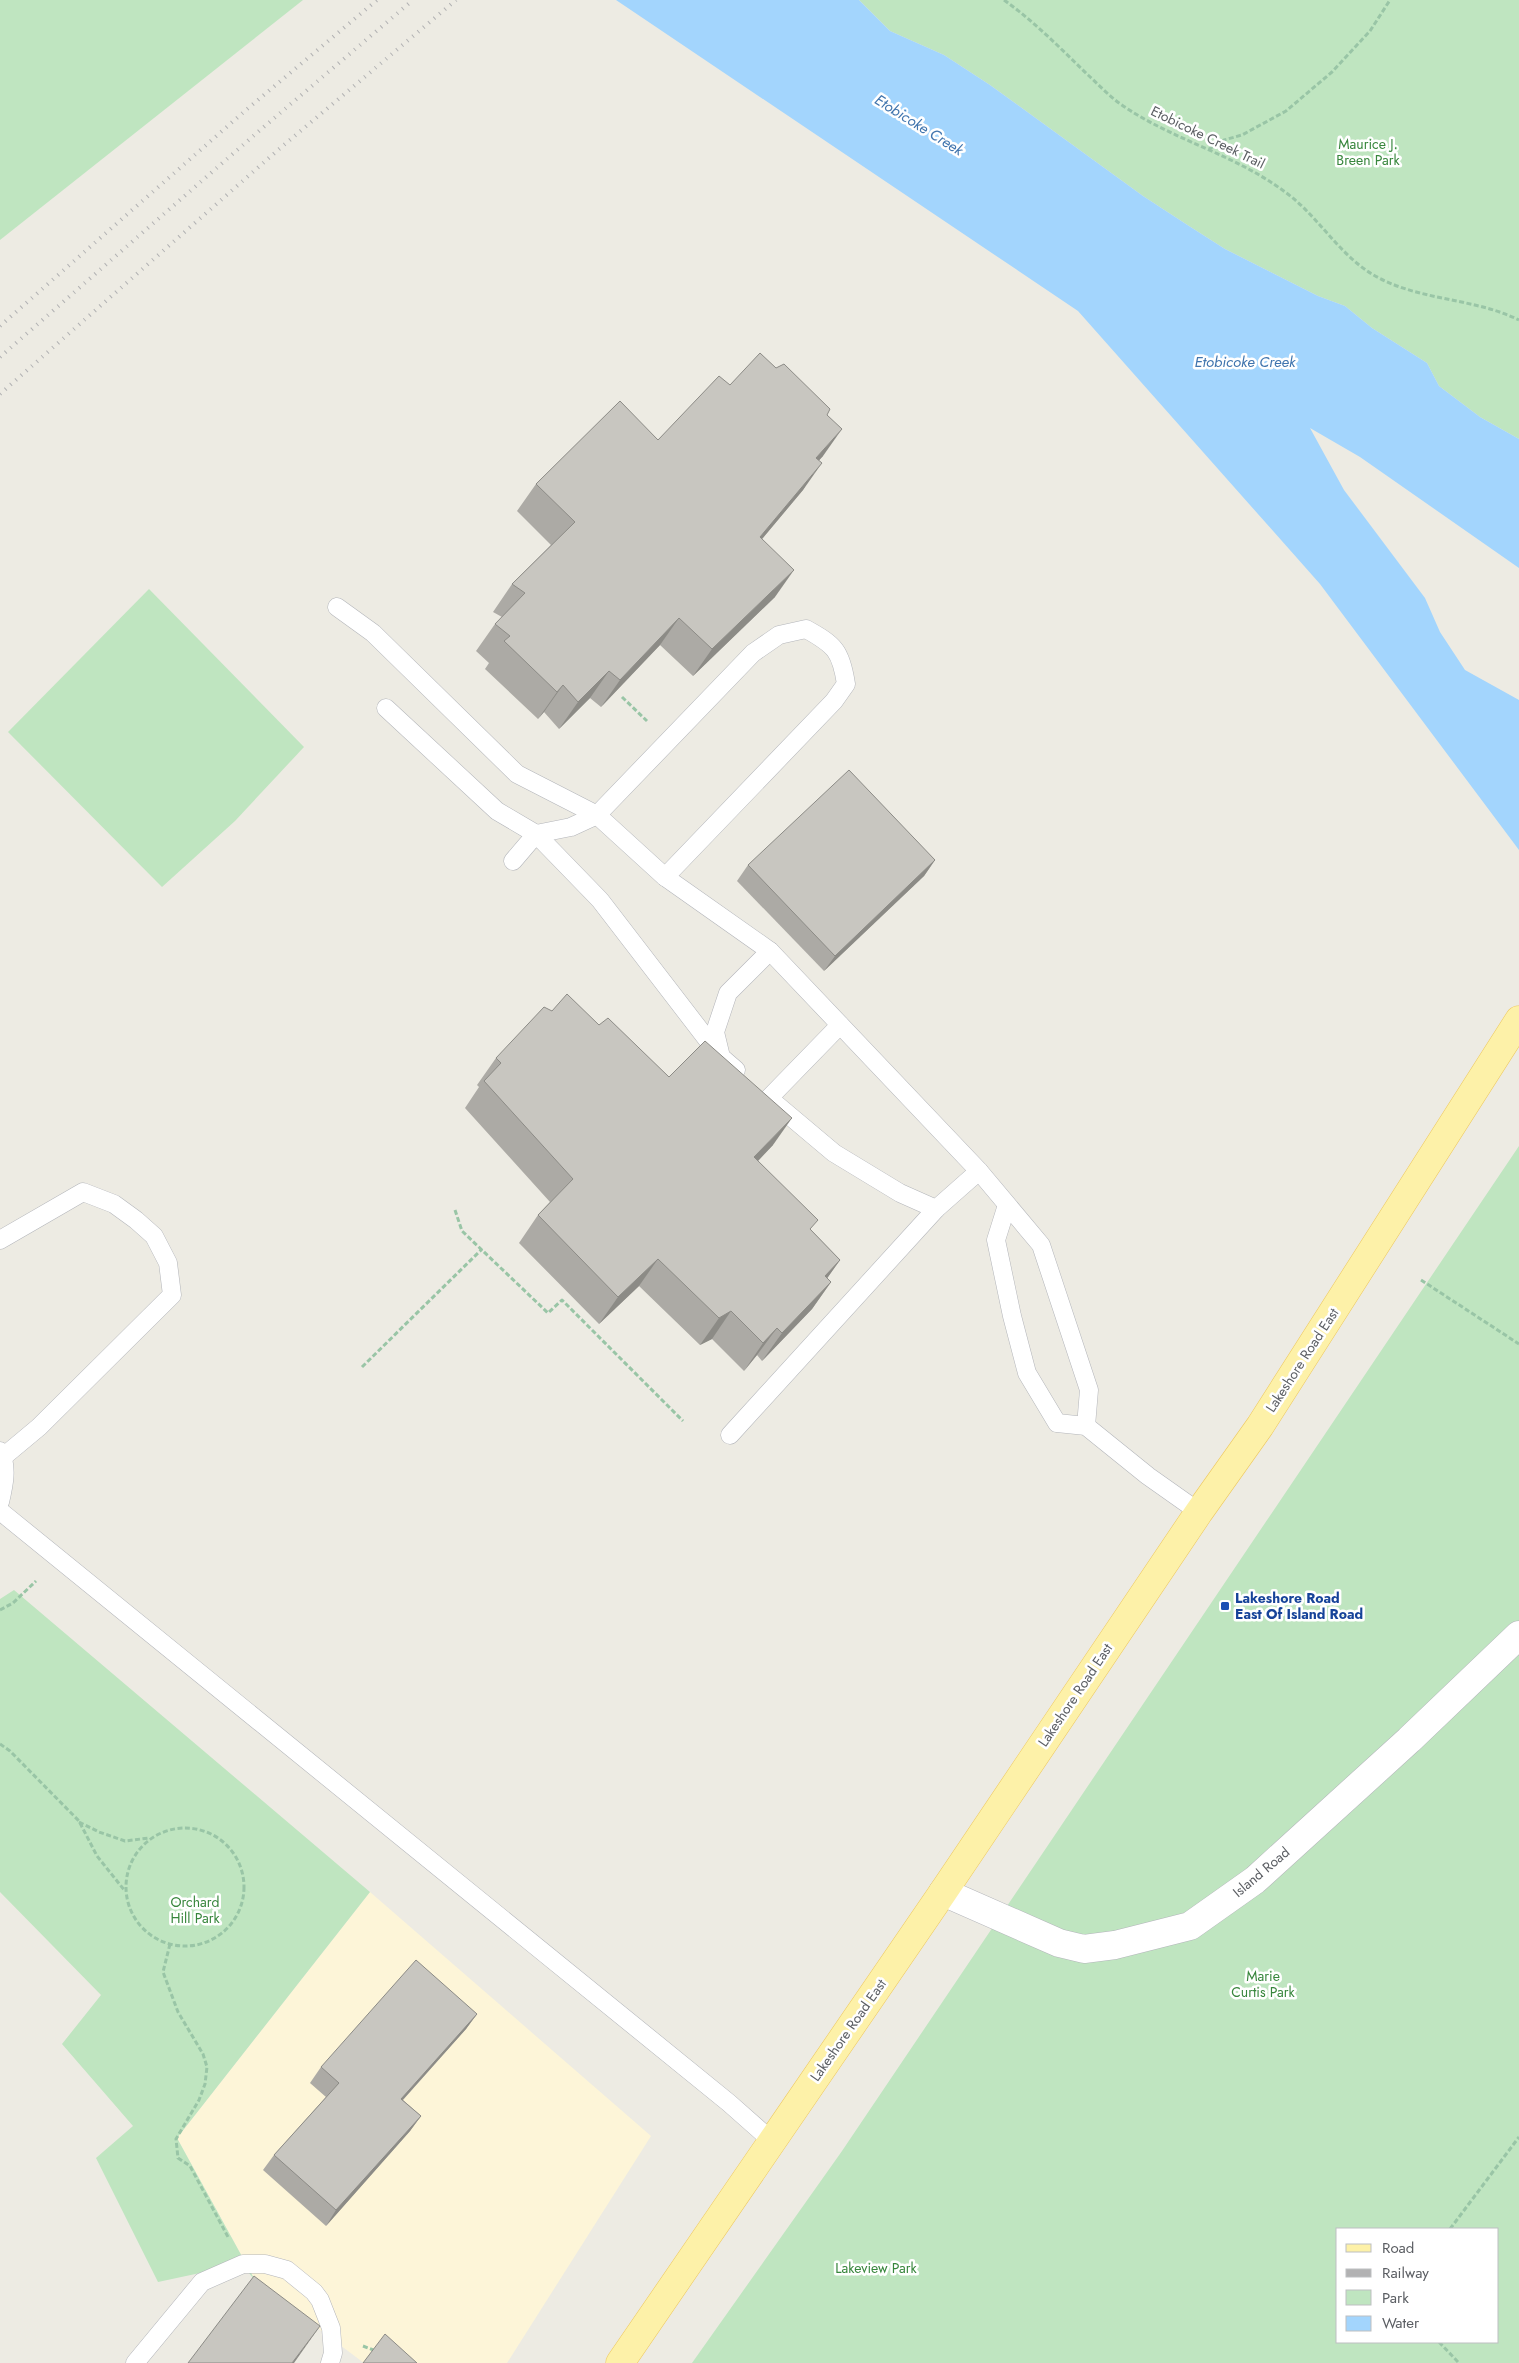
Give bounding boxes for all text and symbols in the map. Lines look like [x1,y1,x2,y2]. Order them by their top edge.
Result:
water label: Etobicoke Creek [870,89,968,161]
street label: Etobicoke Creek Trail [1148,101,1268,173]
park label: Maurice J. Breen Park [1336,134,1400,170]
water label: Etobicoke Creek [1195,351,1296,373]
street label: Lakeshore Road East [1261,1303,1344,1416]
place label: Lakeshore Road East Of Island Road [1235,1588,1363,1624]
marker: Lakeshore Road East Of Island Road [1219,1600,1231,1612]
street label: Lakeshore Road East [1033,1639,1117,1751]
street label: Island Road [1228,1842,1294,1902]
park label: Orchard Hill Park [170,1892,220,1928]
park label: Marie Curtis Park [1231,1966,1296,2002]
street label: Lakeshore Road East [805,1974,891,2085]
legend [1336,2228,1499,2343]
text: Road [1382,2237,1414,2259]
park label: Lakeview Park [835,2258,918,2278]
text: Railway [1382,2262,1429,2284]
text: Park [1382,2287,1409,2309]
text: Water [1382,2312,1420,2334]

